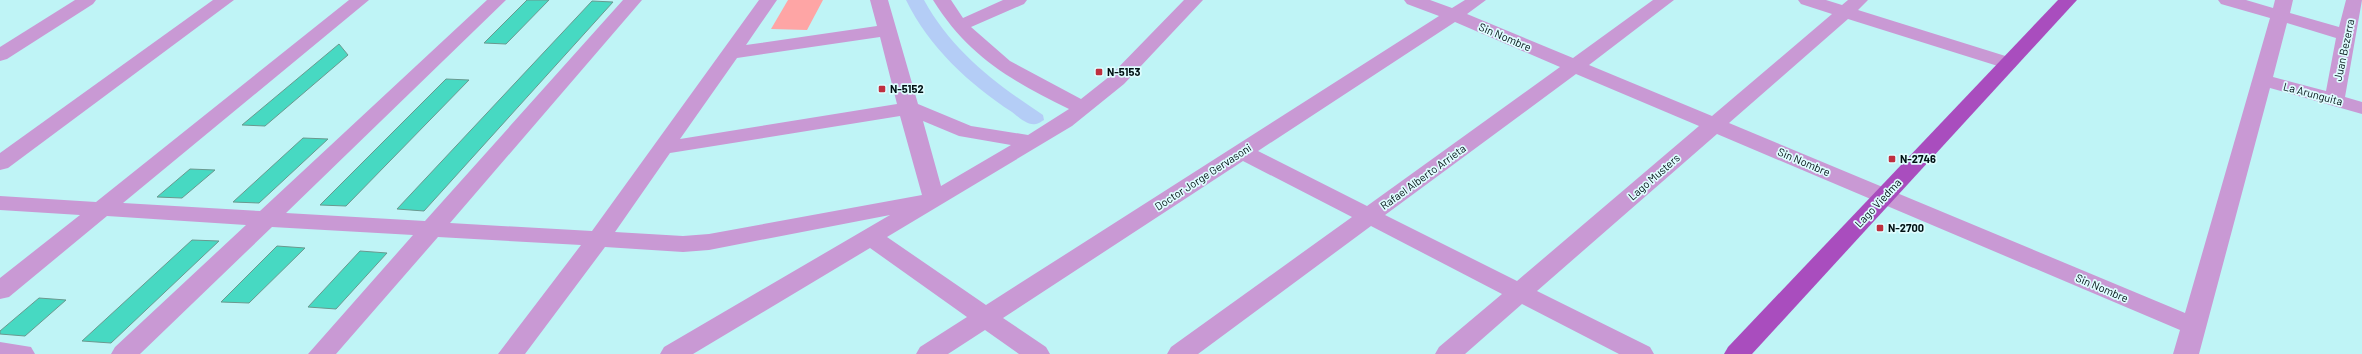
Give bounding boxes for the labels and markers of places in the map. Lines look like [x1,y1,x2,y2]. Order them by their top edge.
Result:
place label: N-5153 [1107,65,1140,78]
marker: N-5153 [1094,67,1104,77]
place label: N-5152 [890,82,924,95]
marker: N-5152 [877,84,887,94]
place label: N-2746 [1900,152,1936,165]
marker: N-2746 [1887,154,1897,164]
place label: N-2700 [1888,221,1924,234]
marker: N-2700 [1875,223,1885,233]

